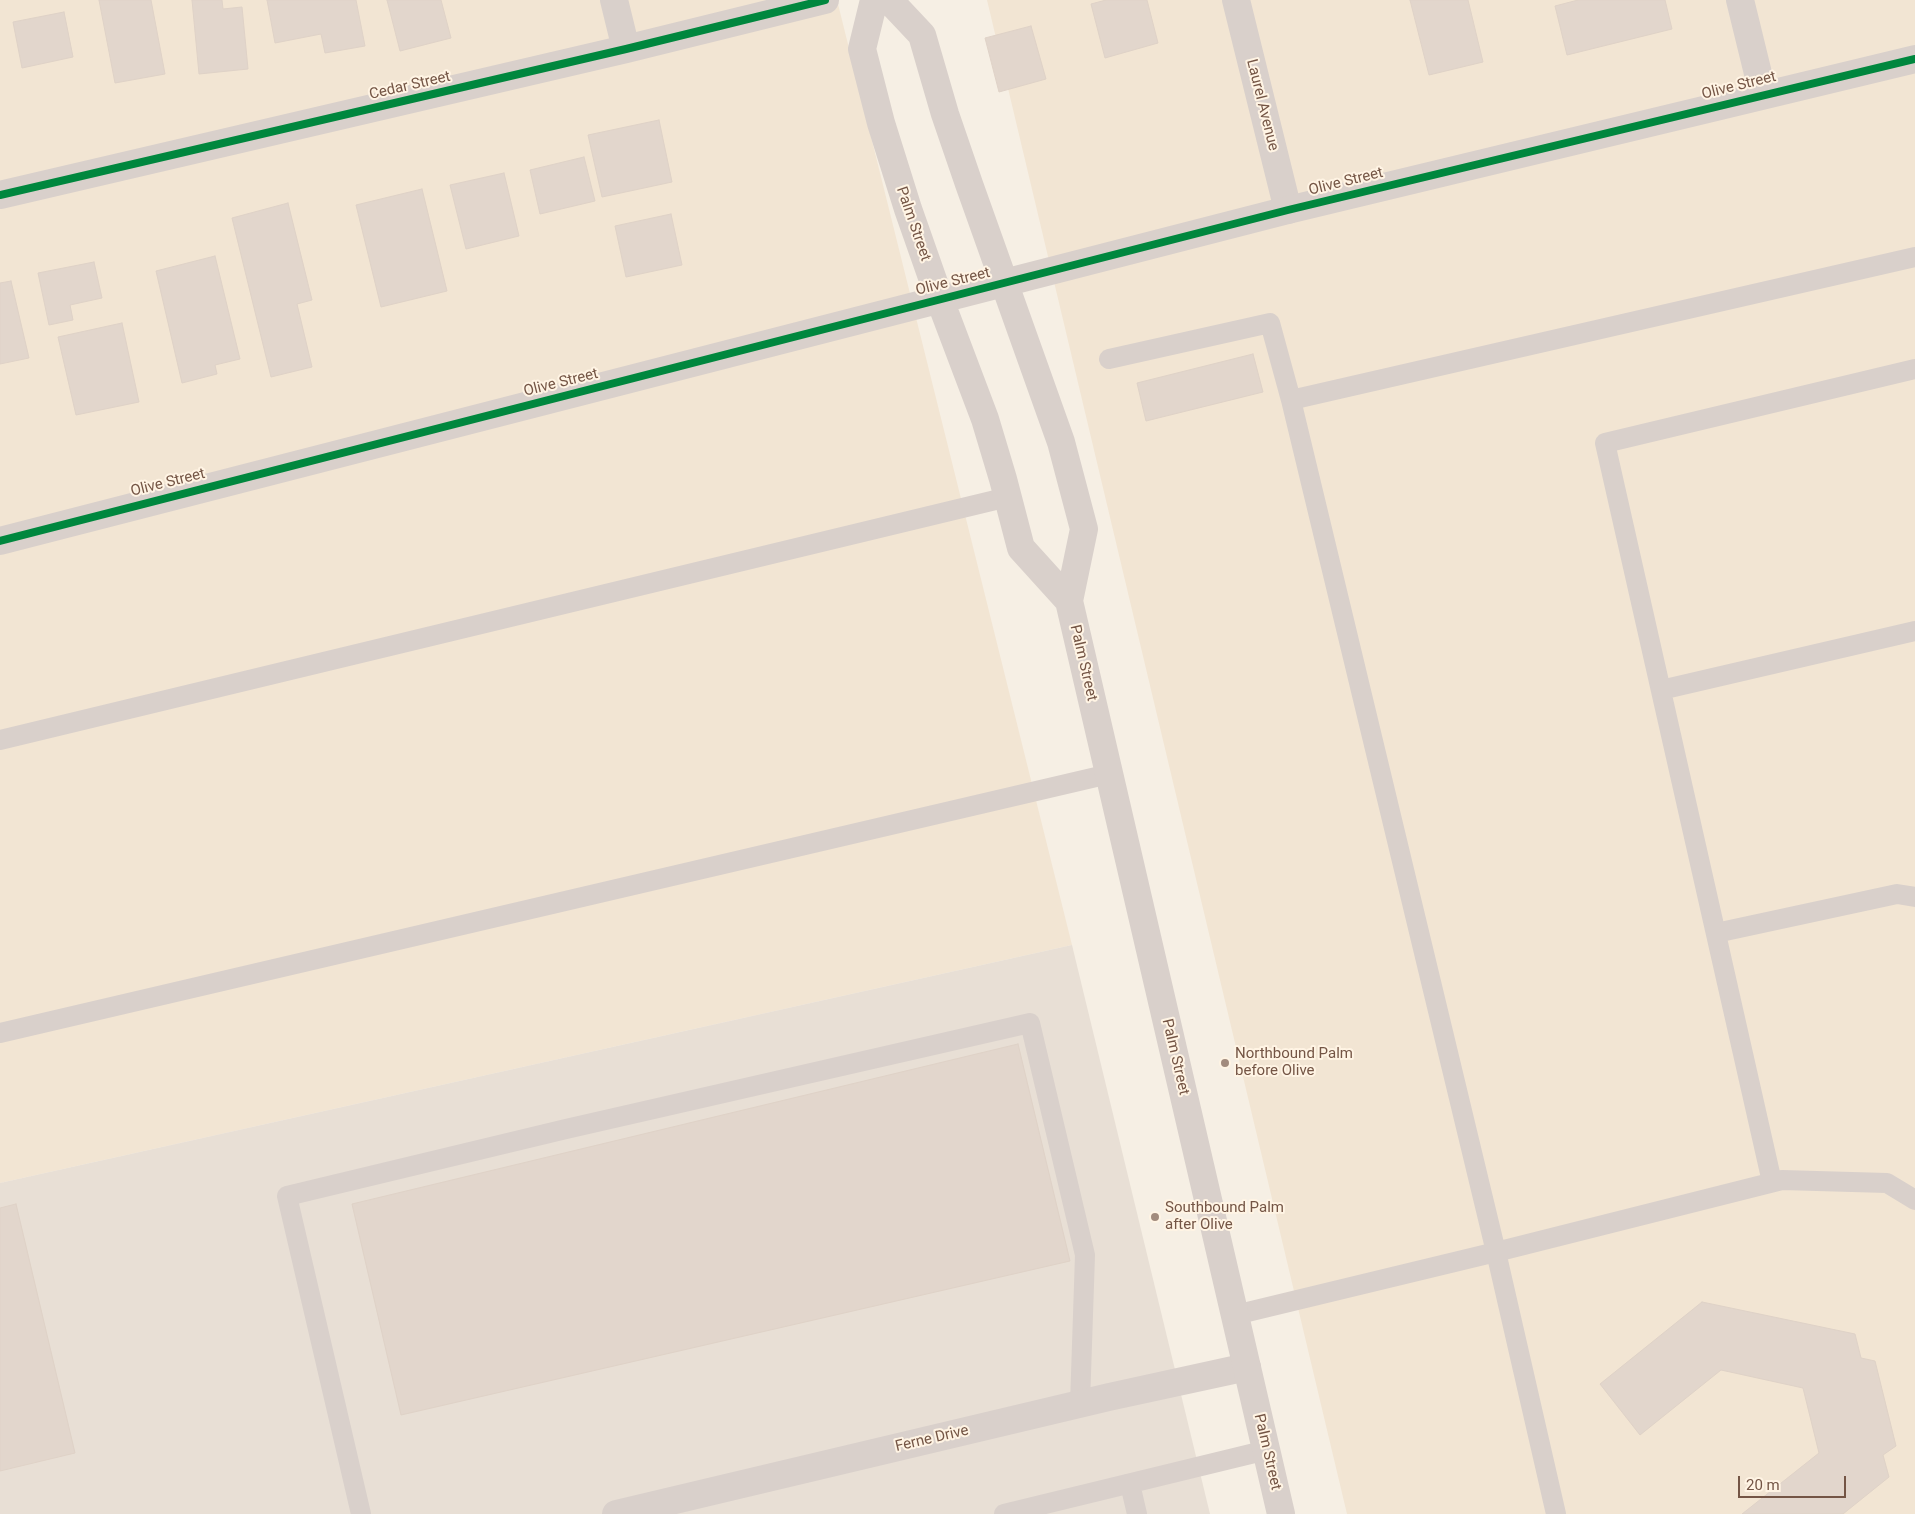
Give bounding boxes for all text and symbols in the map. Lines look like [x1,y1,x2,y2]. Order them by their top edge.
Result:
street label: Laurel Avenue [1242,57,1282,153]
street label: Cedar Street [368,68,452,104]
street label: Olive Street [1700,68,1778,104]
street label: Olive Street [1307,164,1385,200]
street label: Palm Street [892,184,934,264]
street label: Olive Street [914,264,992,300]
street label: Olive Street [522,365,600,401]
street label: Olive Street [129,465,207,501]
street label: Palm Street [1065,623,1101,703]
street label: Palm Street [1157,1017,1193,1097]
place label: Northbound Palm before Olive [1235,1045,1353,1080]
marker: Northbound Palm before Olive [1219,1057,1231,1069]
place label: Southbound Palm after Olive [1165,1199,1284,1234]
marker: Southbound Palm after Olive [1149,1211,1161,1223]
street label: Palm Street [1249,1412,1285,1492]
street label: Ferne Drive [894,1422,970,1456]
scale bar [1740,1466,1848,1498]
text: 20 m [1746,1476,1780,1494]

